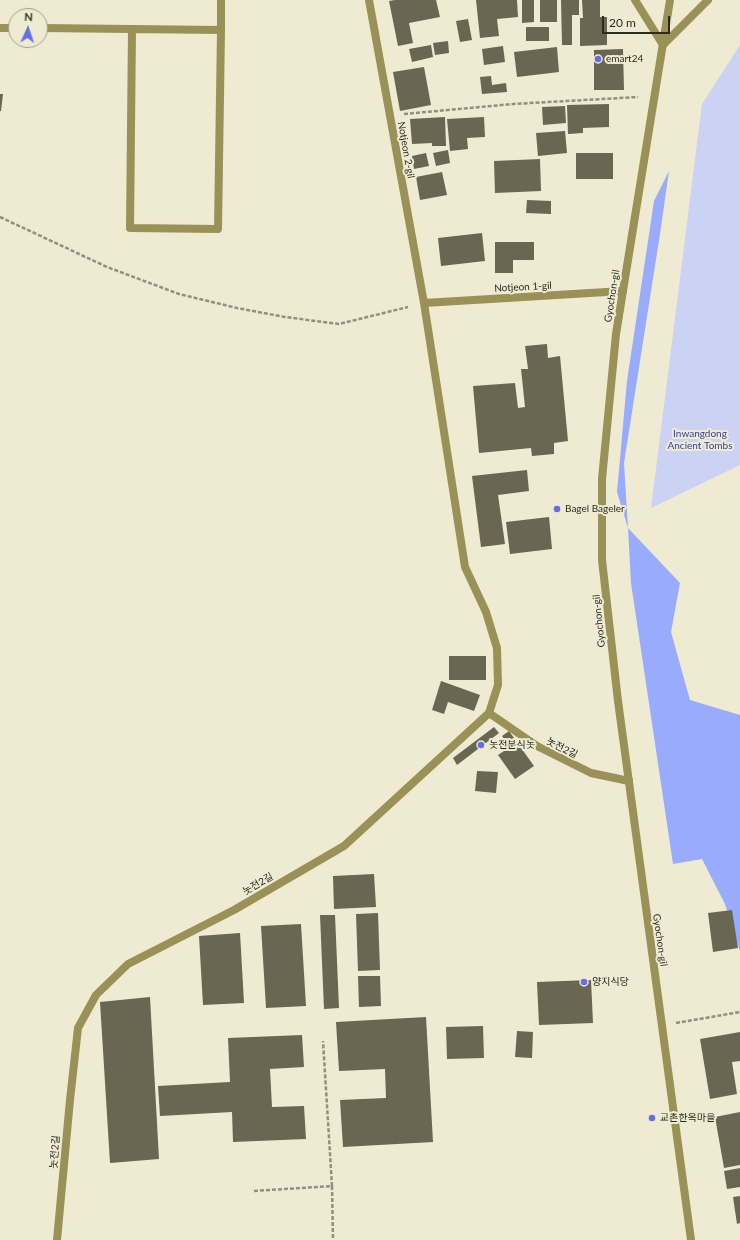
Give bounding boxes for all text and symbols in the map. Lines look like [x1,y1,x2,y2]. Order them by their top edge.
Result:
north arrow [8,8,48,48]
scale bar [604,8,672,34]
text: N [24,10,33,23]
text: 20 m [609,15,636,30]
place label: emart24 [606,53,643,65]
marker: emart24 [593,54,603,64]
street label: Notjeon 2-gil [395,121,417,179]
street label: Gyochon-gil [602,269,622,323]
street label: Notjeon 1-gil [494,280,552,294]
park label: Inwangdong Ancient Tombs [668,428,732,452]
place label: Bagel Bageler [565,503,625,515]
marker: Bagel Bageler [552,504,562,514]
street label: Gyochon-gil [590,594,608,648]
street label: 놋전2길 [544,735,580,761]
place label: 놋전분식놋 [489,739,535,751]
marker: 놋전분식놋 [476,740,486,750]
street label: 놋전2길 [241,870,275,898]
street label: Gyochon-gil [650,913,670,967]
place label: 양지식당 [592,976,629,988]
marker: 양지식당 [579,977,589,987]
place label: 교촌한옥마을 [660,1112,715,1124]
marker: 교촌한옥마을 [647,1113,657,1123]
street label: 놋전2길 [48,1135,62,1169]

